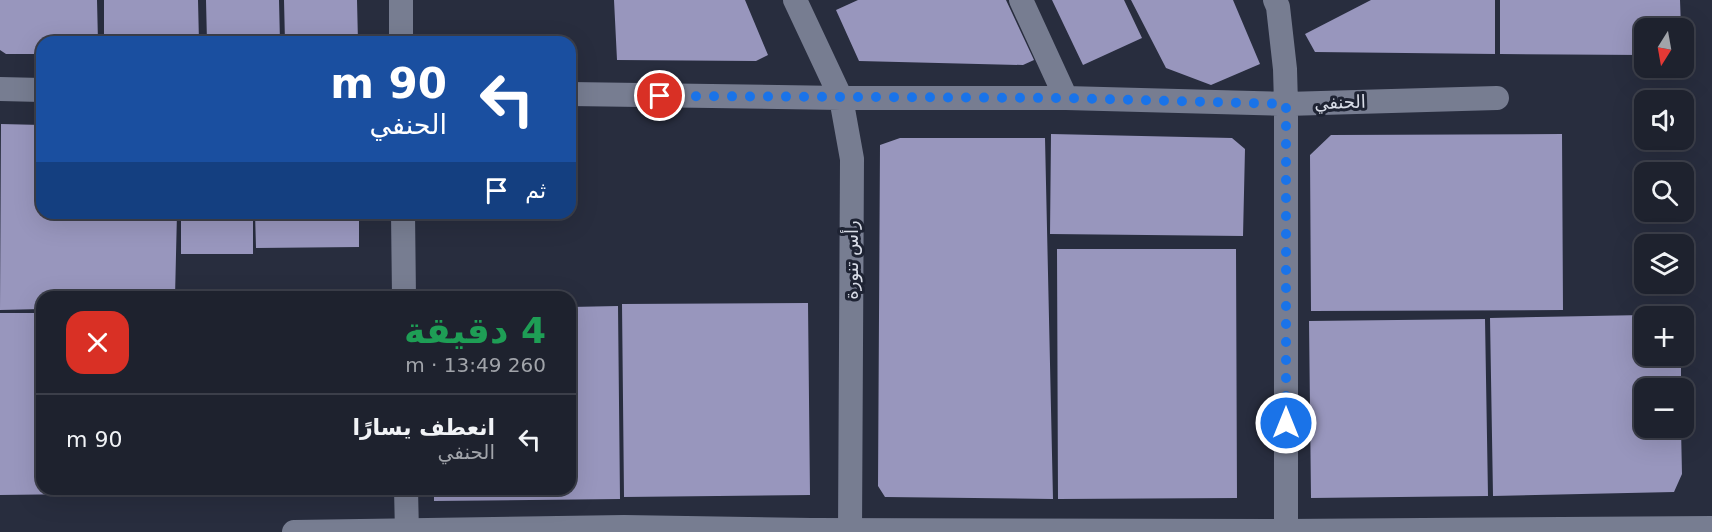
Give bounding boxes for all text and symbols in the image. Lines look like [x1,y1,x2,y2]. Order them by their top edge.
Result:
north arrow [1634,18,1694,78]
map controls [1634,18,1694,438]
text: 90 m [330,59,447,108]
icon: left [468,60,546,138]
pin [634,70,685,121]
icon: arrive [643,79,676,112]
button: sound [1634,90,1694,150]
street label: الحنفي [1314,91,1366,114]
text: الحنفي [370,109,447,140]
button: search [1634,162,1694,222]
icon: arrive [480,174,513,207]
text: ثم [525,178,546,203]
street label: رأس تنورة [840,220,863,300]
button: layers [1634,234,1694,294]
button: + [1634,306,1694,366]
text: 4 دقيقة [404,310,546,351]
button: close [66,311,129,374]
text: 260 m · 13:49 [405,353,546,377]
button: − [1634,378,1694,438]
position arrow [1254,391,1318,455]
text: انعطف يسارًا [352,415,495,440]
icon: left [513,423,546,456]
text: 90 m [66,427,122,452]
text: الحنفي [438,440,495,464]

